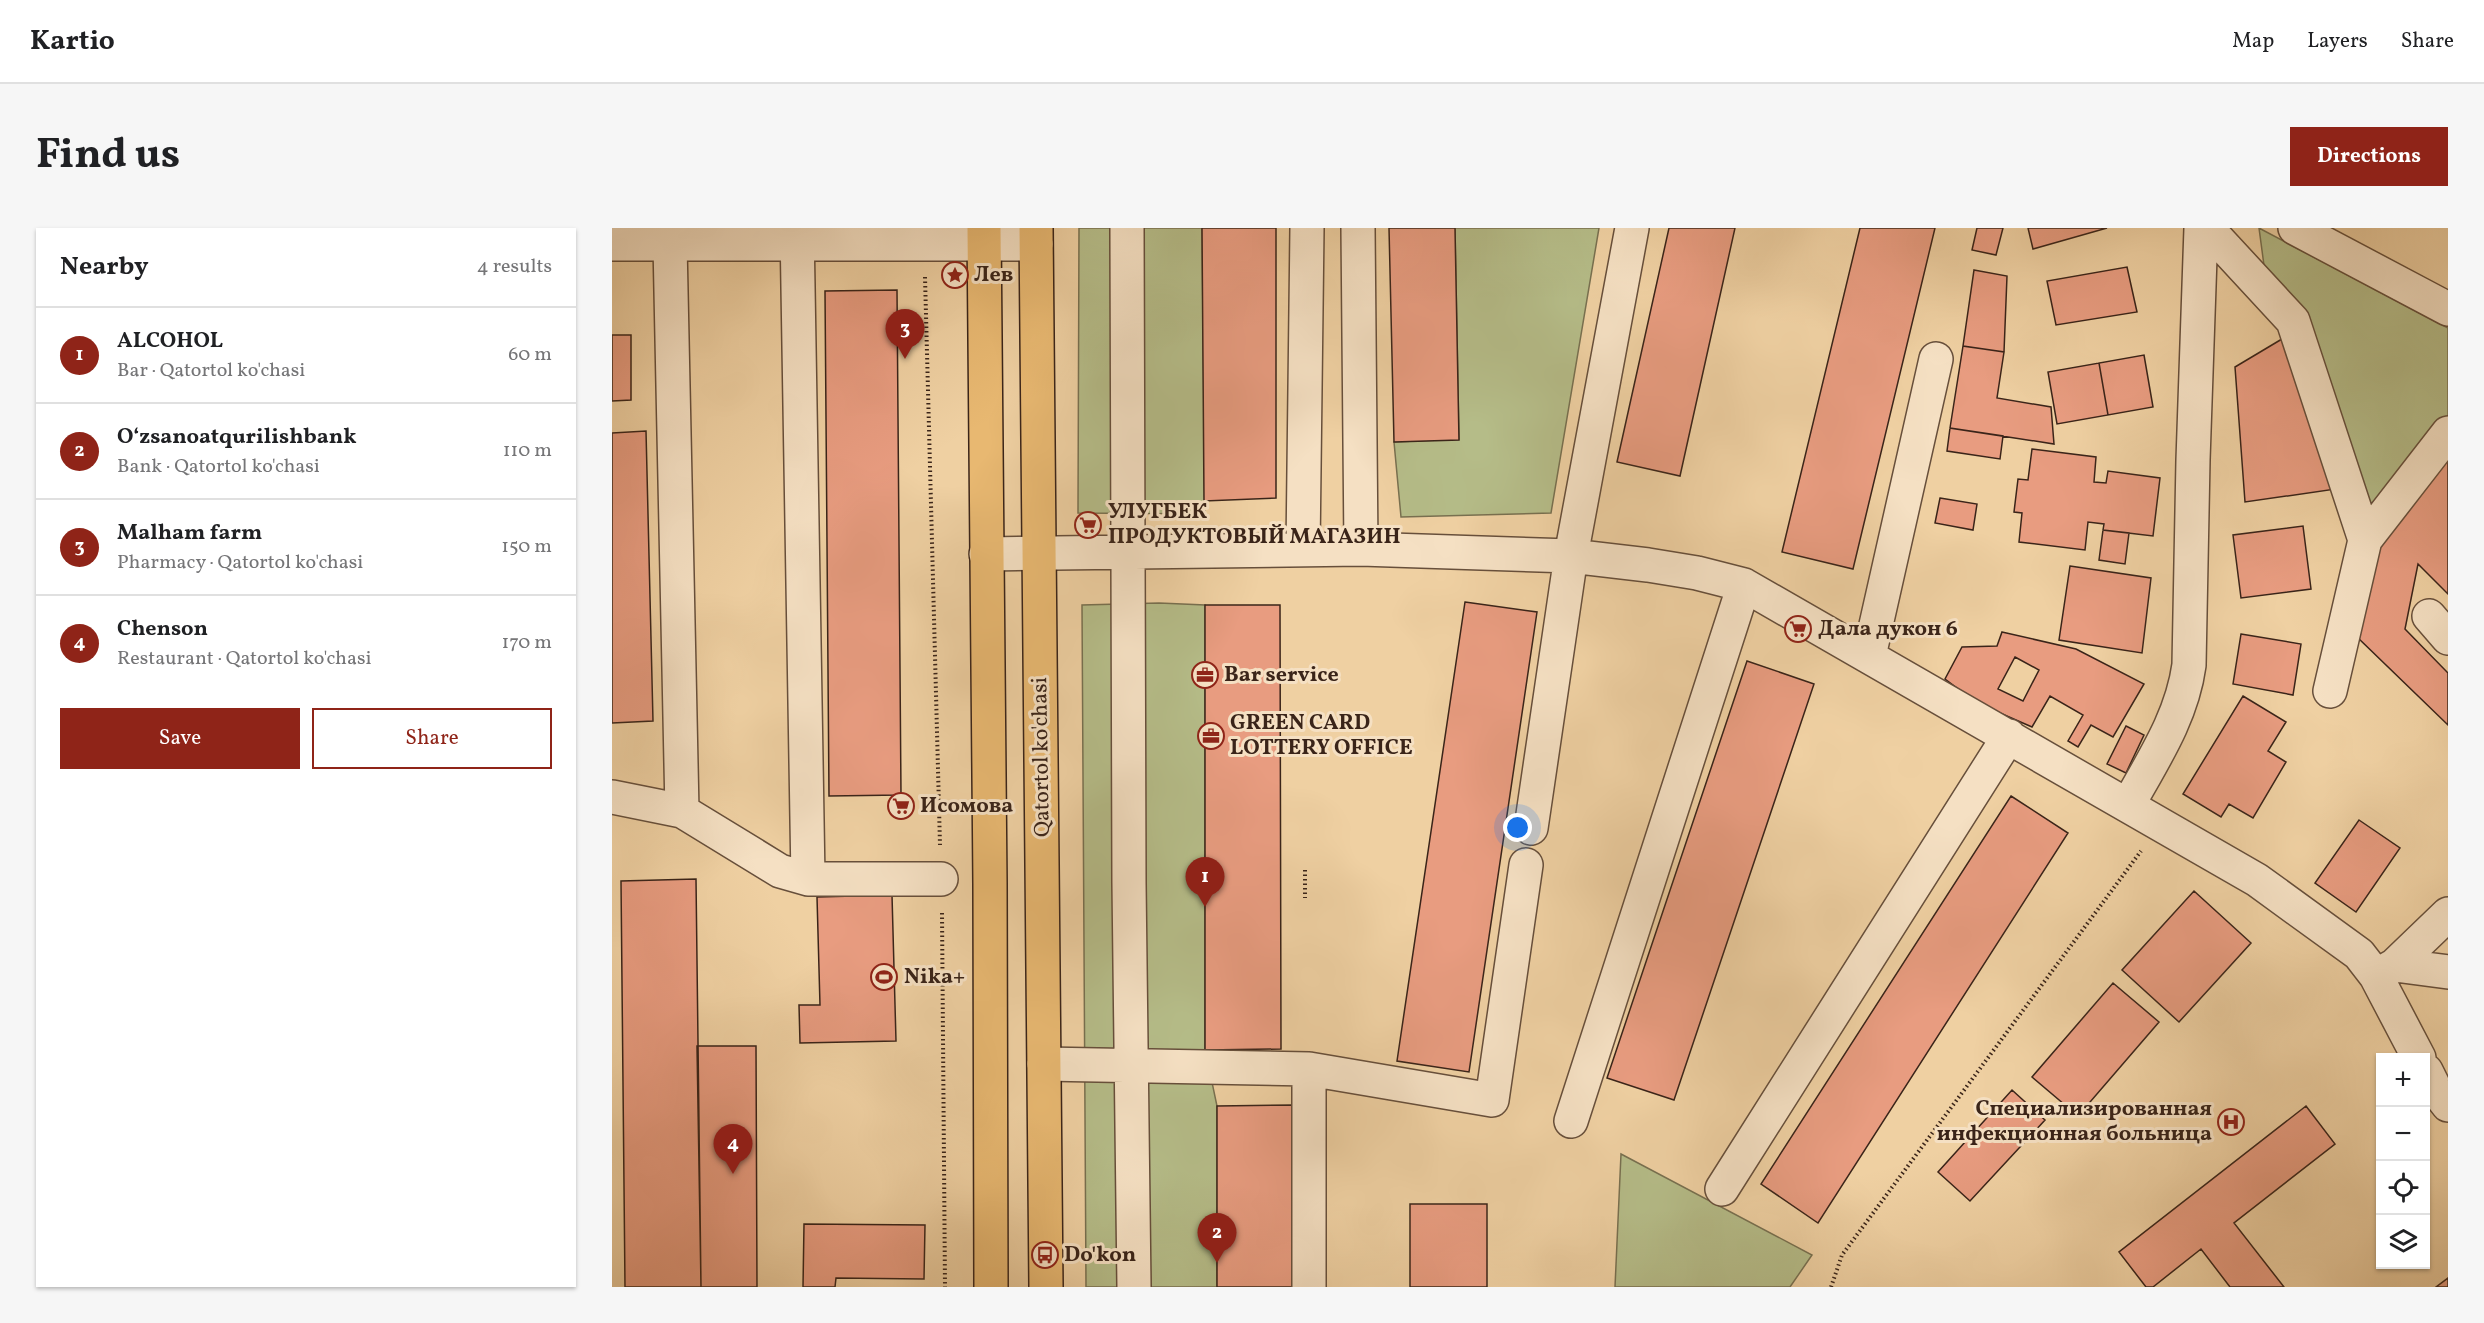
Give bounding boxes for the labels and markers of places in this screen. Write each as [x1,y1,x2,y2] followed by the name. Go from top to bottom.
[940,260,970,290] place icon: Лев
[974,260,1013,291] place label: Лев
[886,310,924,359] pin: 3
[1108,497,1401,553] place label: УЛУГБЕК ПРОДУКТОВЫЙ МАГАЗИН
[1073,510,1103,540] supermarket icon: УЛУГБЕК ПРОДУКТОВЫЙ МАГАЗИН
[1783,614,1813,644] supermarket icon: Дала дукон 6
[1818,614,1958,645] place label: Дала дукон 6
[1190,660,1220,690] office icon: Bar service
[1224,660,1339,691] place label: Bar service
[1230,708,1413,764] place label: GREEN CARD LOTTERY OFFICE
[1196,721,1226,751] office icon: GREEN CARD LOTTERY OFFICE
[886,791,916,821] supermarket icon: Исомова
[920,791,1013,822] place label: Исомова
[1186,858,1224,907] pin: 1
[869,962,899,992] sports icon: Nika+
[904,962,965,993] place label: Nika+
[1937,1094,2212,1150] place label: Специализированная инфекционная больница
[2216,1107,2246,1137] hospital icon: Специализированная инфекционная больница
[714,1124,752,1174] pin: 4
[1198,1214,1236,1263] pin: 2
[1030,1240,1060,1270] bus stop icon: Do'kon
[1064,1240,1136,1271] place label: Do'kon

